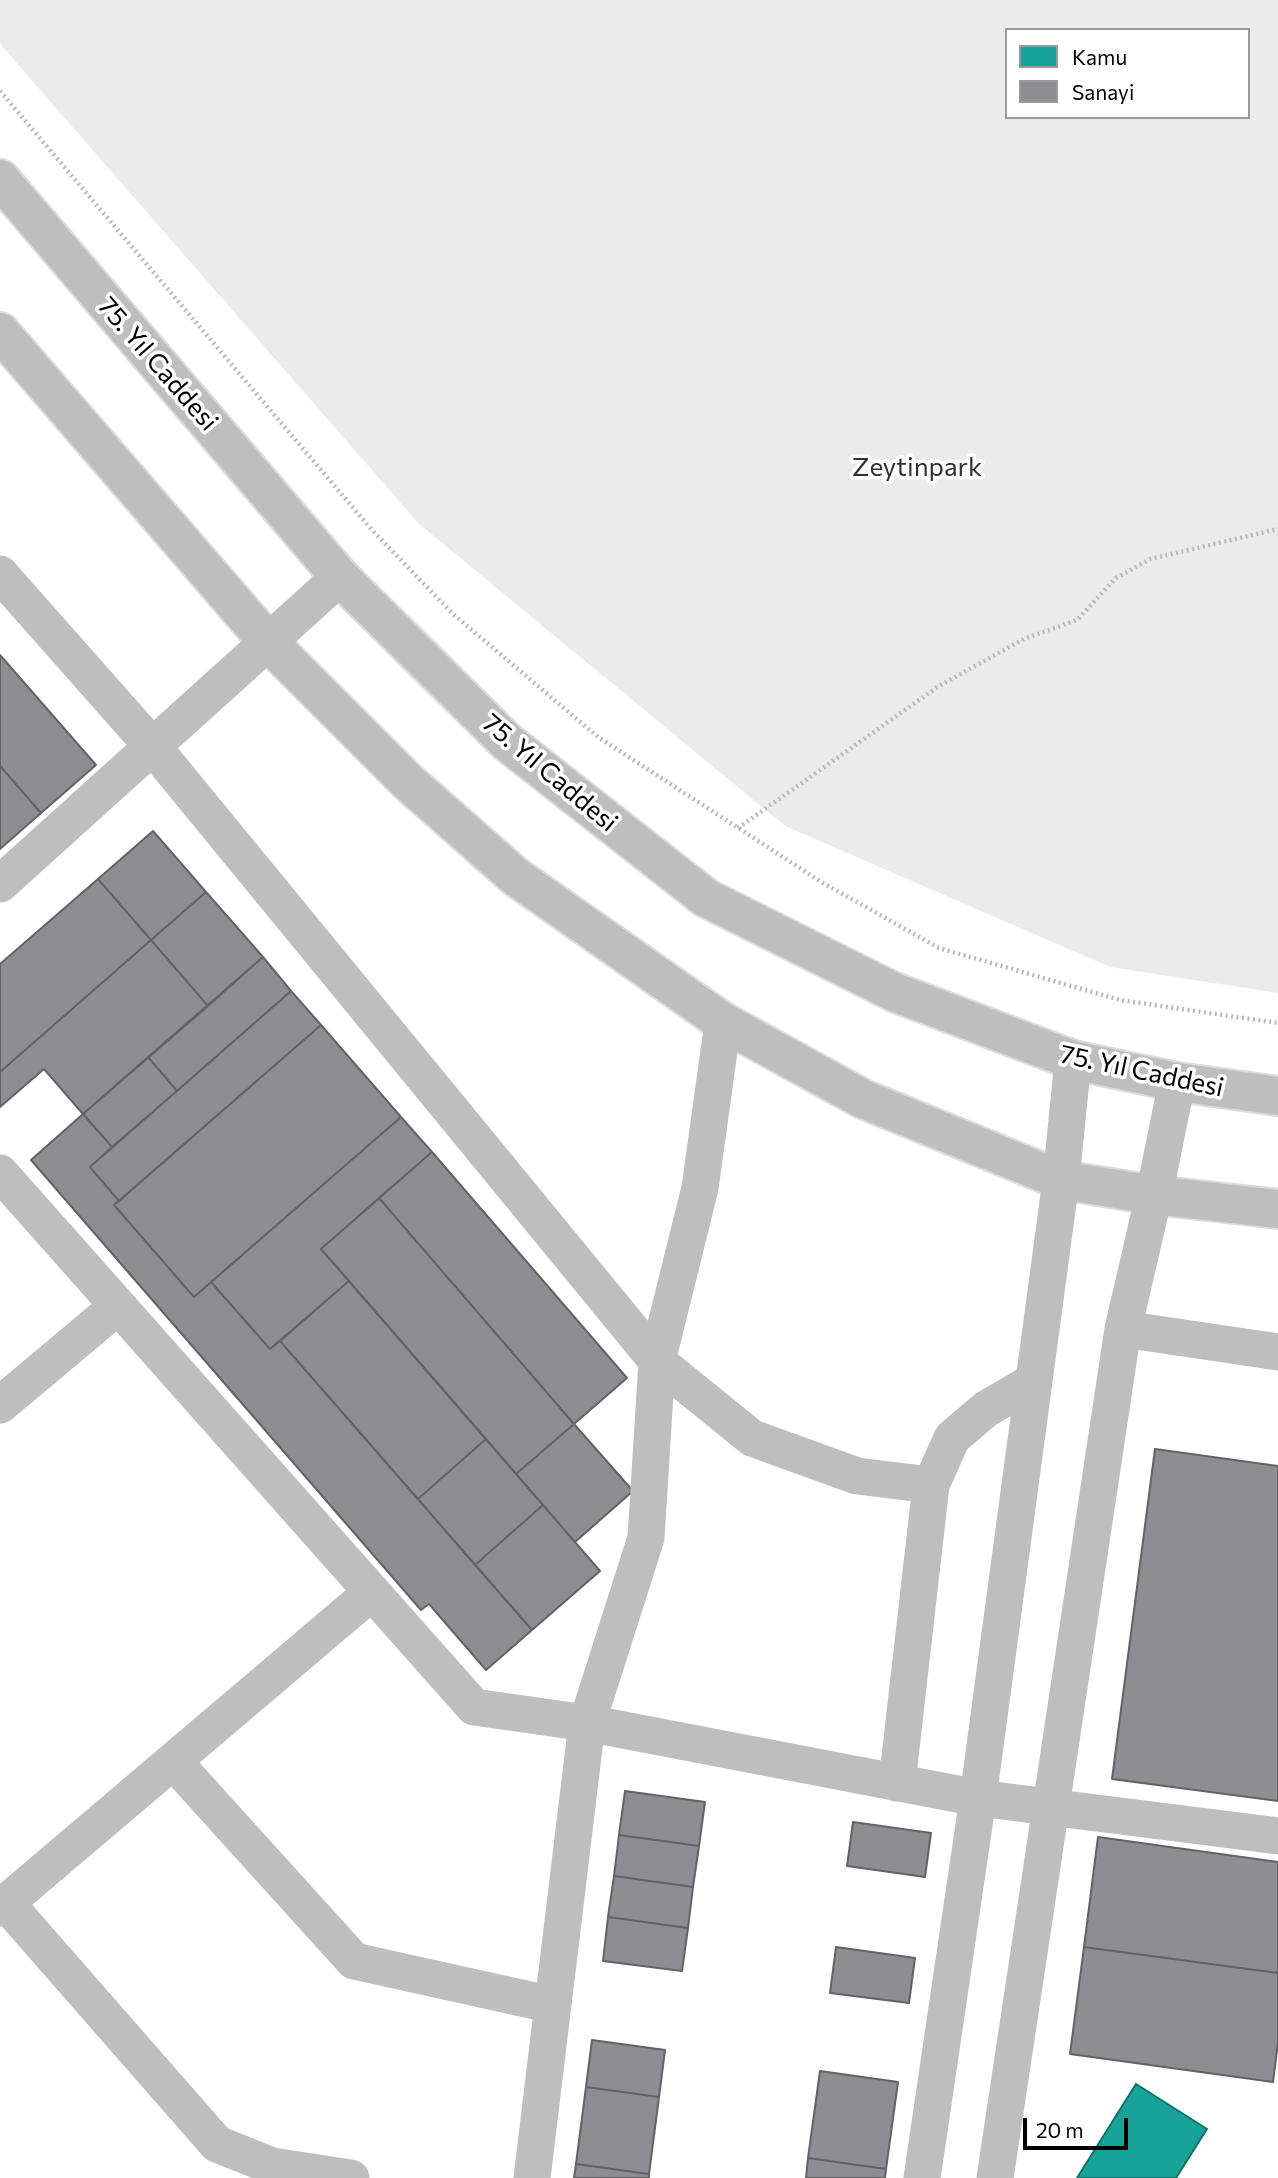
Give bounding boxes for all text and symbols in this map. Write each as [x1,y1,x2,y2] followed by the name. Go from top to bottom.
[1005,28,1250,119] legend
[1072,44,1127,69] text: Kamu
[1072,79,1134,104] text: Sanayi
[92,291,224,437] street label: 75. Yıl Caddesi
[852,451,982,483] park label: Zeytinpark
[476,708,624,838] street label: 75. Yıl Caddesi
[1057,1038,1227,1104] street label: 75. Yıl Caddesi
[1026,2104,1131,2148] scale bar
[1036,2117,1084,2142] text: 20 m

